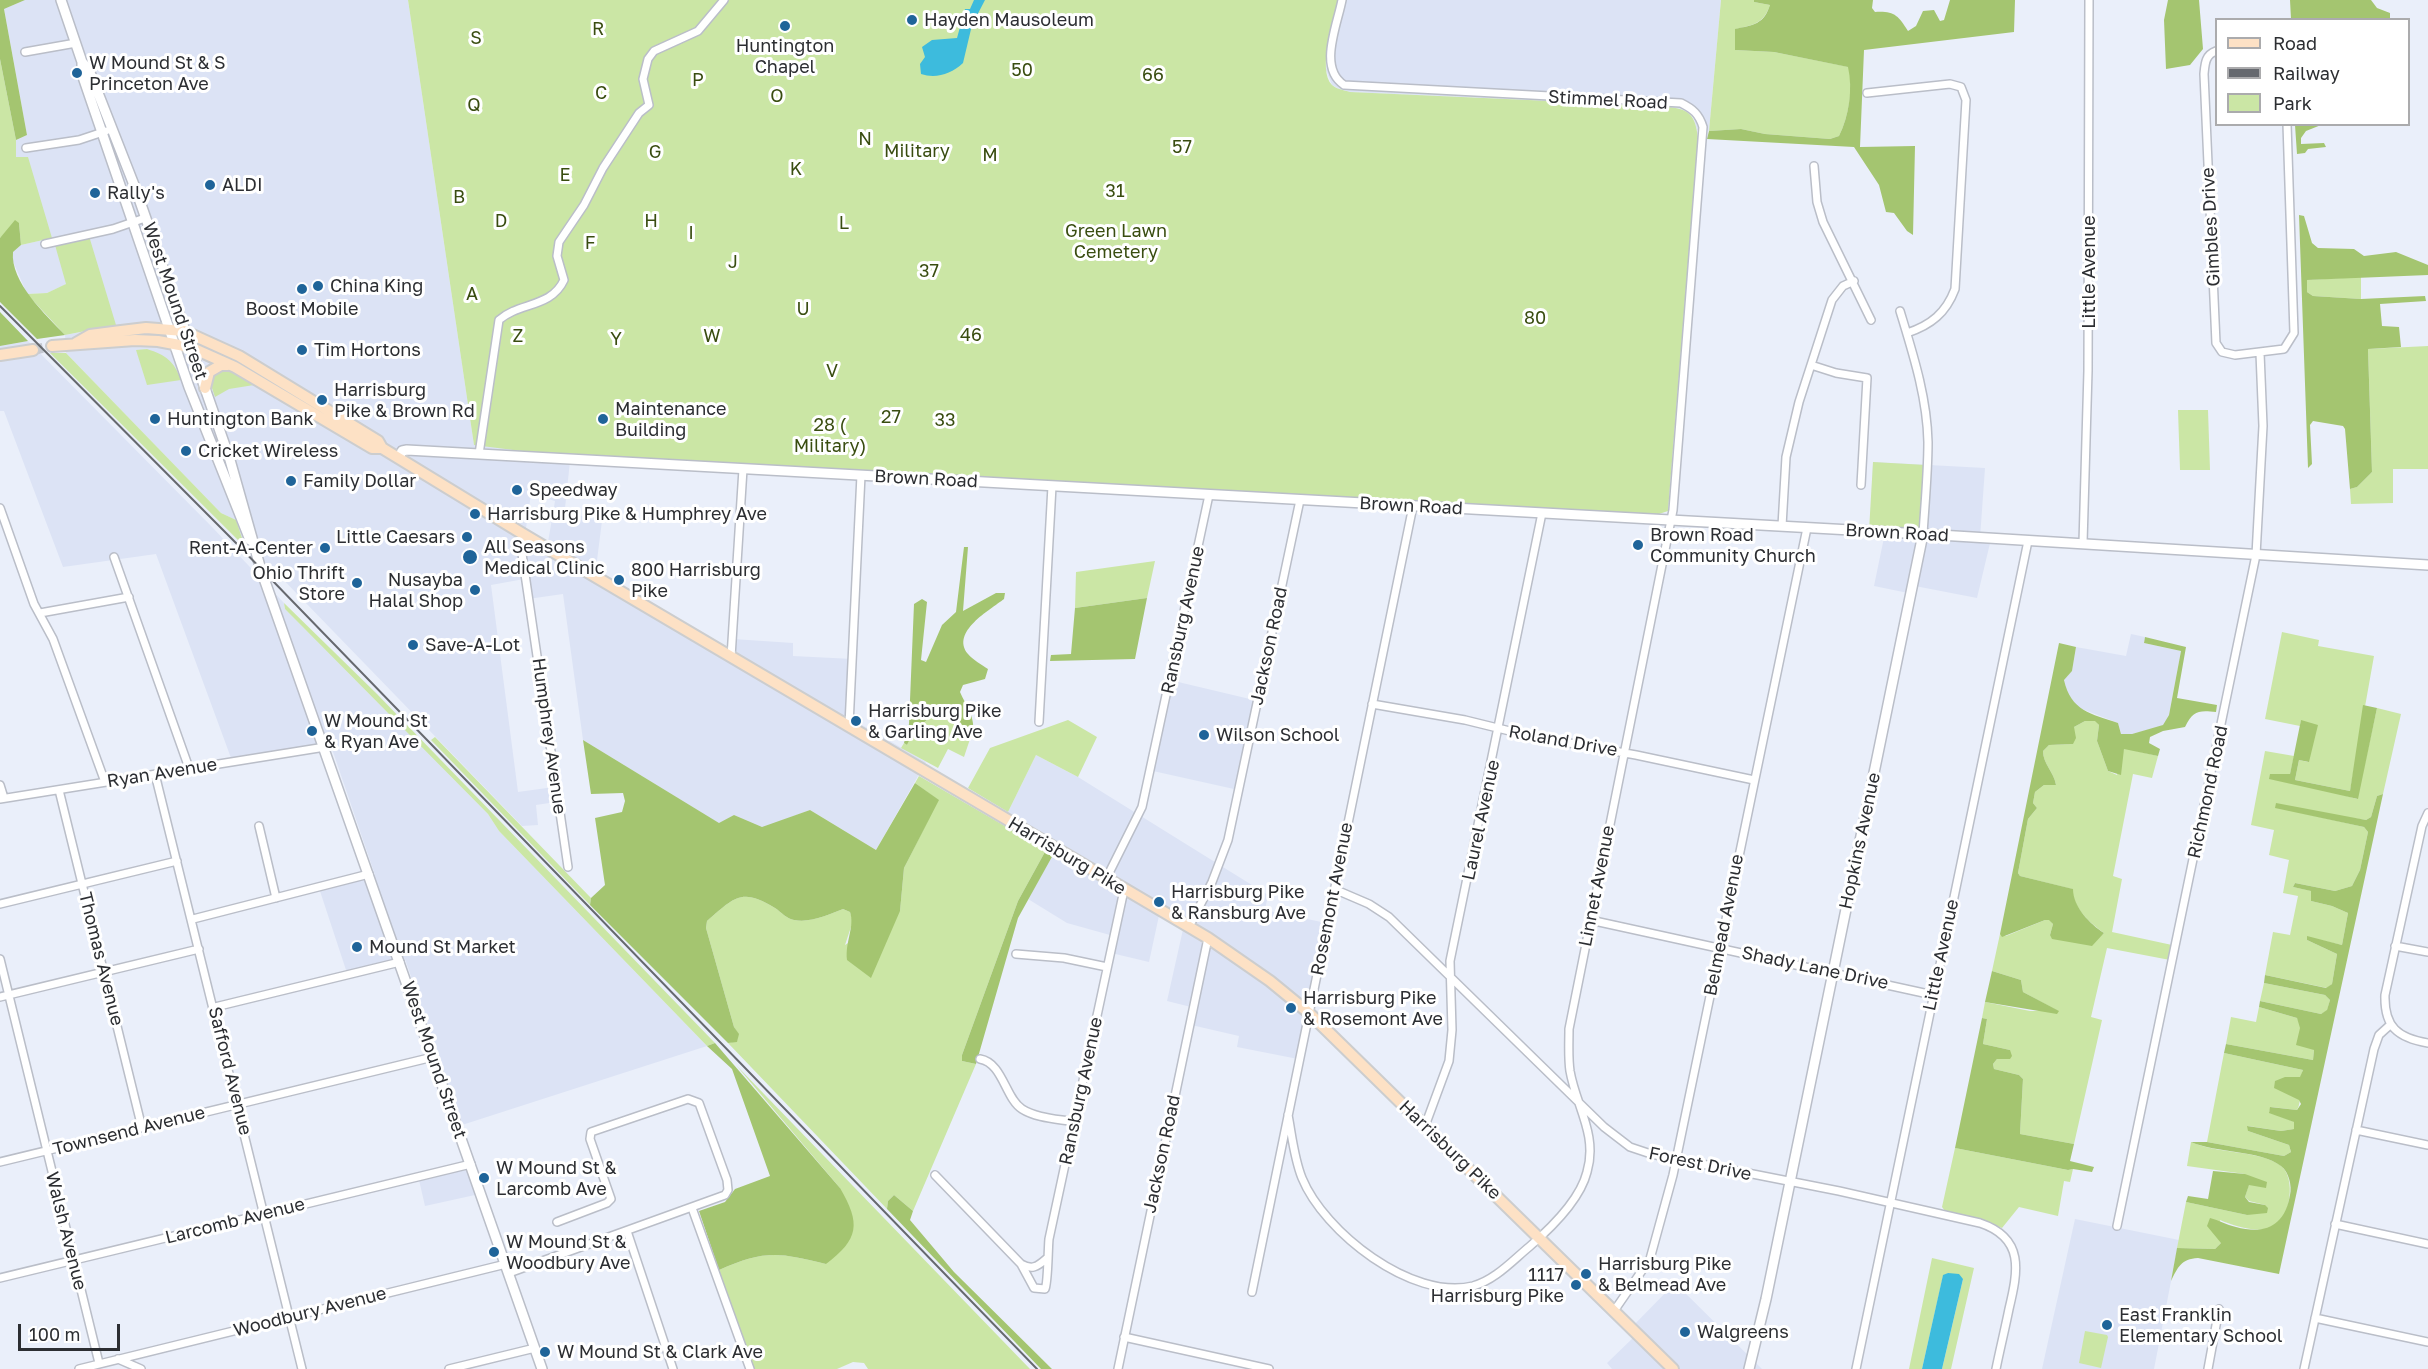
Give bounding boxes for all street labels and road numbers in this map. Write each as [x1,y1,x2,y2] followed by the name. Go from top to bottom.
[1548,86,1668,114] street label: Stimmel Road
[2197,167,2225,287] street label: Gimbles Drive
[2078,215,2100,329] street label: Little Avenue
[138,219,212,383] street label: West Mound Street
[874,465,978,493] street label: Brown Road
[1359,492,1463,520] street label: Brown Road
[1845,519,1949,547] street label: Brown Road
[1157,544,1209,696] street label: Ransburg Avenue
[1246,585,1292,707] street label: Jackson Road
[527,656,571,816] street label: Humphrey Avenue
[1507,721,1619,761] street label: Roland Drive
[2183,724,2233,860] street label: Richmond Road
[105,754,219,792] street label: Ryan Avenue
[1458,758,1504,882] street label: Laurel Avenue
[1835,771,1885,911] street label: Hopkins Avenue
[1004,812,1130,900] street label: Harrisburg Pike
[1307,821,1357,977] street label: Rosemont Avenue
[1575,824,1619,948] street label: Linnet Avenue
[1700,852,1748,998] street label: Belmead Avenue
[74,890,128,1028] street label: Thomas Avenue
[1919,897,1963,1013] street label: Little Avenue
[1740,942,1890,994] street label: Shady Lane Drive
[397,978,471,1142] street label: West Mound Street
[204,1005,256,1137] street label: Safford Avenue
[1055,1015,1107,1167] street label: Ransburg Avenue
[1139,1093,1185,1215] street label: Jackson Road
[1394,1096,1506,1204] street label: Harrisburg Pike
[51,1102,207,1160] street label: Townsend Avenue
[1647,1143,1753,1185] street label: Forest Drive
[41,1170,91,1292] street label: Walsh Avenue
[163,1193,307,1249] street label: Larcomb Avenue
[231,1283,389,1341] street label: Woodbury Avenue

